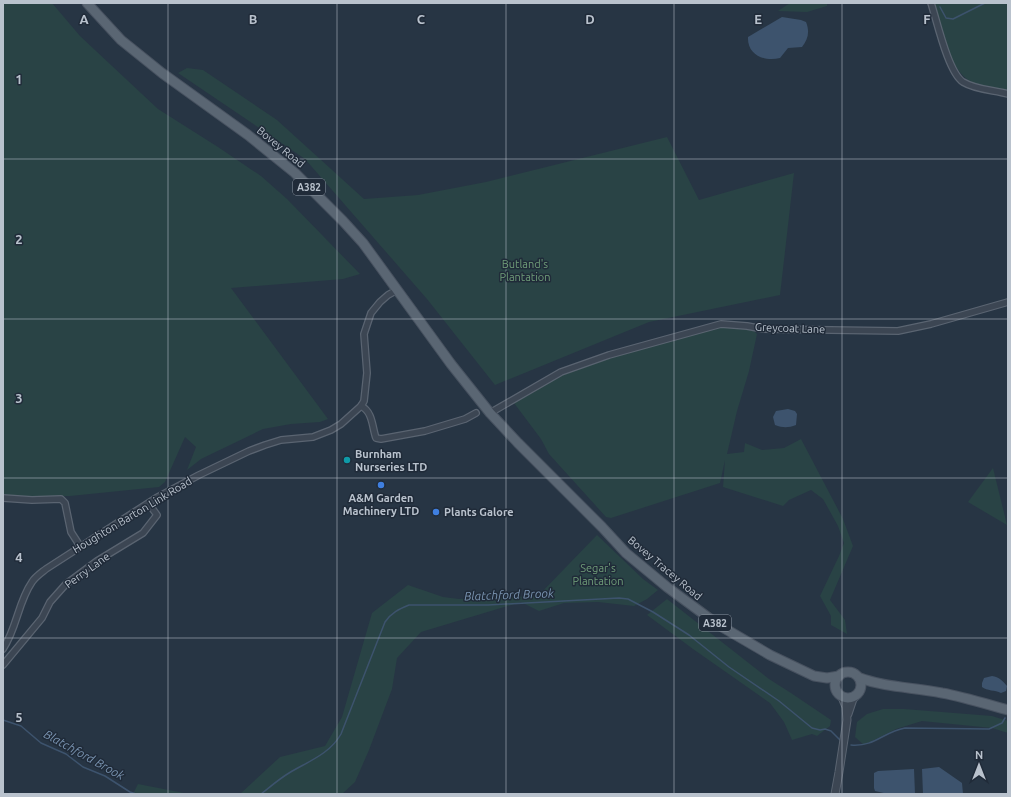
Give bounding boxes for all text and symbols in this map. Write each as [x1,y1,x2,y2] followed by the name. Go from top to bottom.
[79,12,89,26] text: A
[249,12,258,26] text: B
[417,12,426,26] text: C
[585,12,595,26] text: D
[754,12,762,26] text: E
[923,12,931,26] text: F
[15,72,23,86] text: 1
[255,124,307,170] street label: Bovey Road
[293,179,325,195] road number: A382
[15,232,23,246] text: 2
[499,258,551,283] park label: Butland's Plantation
[755,321,825,335] street label: Greycoat Lane
[15,391,23,405] text: 3
[355,448,427,473] place label: Burnham Nurseries LTD
[342,455,352,465] marker: Burnham Nurseries LTD
[70,475,194,555] street label: Houghton Barton Link Road
[376,480,386,490] marker: A&M Garden Machinery LTD
[343,492,419,517] place label: A&M Garden Machinery LTD
[444,506,514,518] place label: Plants Galore
[431,507,441,517] marker: Plants Galore
[626,534,704,602] street label: Bovey Tracey Road
[15,550,23,564] text: 4
[62,550,112,590] street label: Perry Lane
[572,562,624,587] park label: Segar's Plantation
[464,586,555,603] water label: Blatchford Brook
[699,615,731,631] road number: A382
[15,710,23,724] text: 5
[42,727,127,782] water label: Blatchford Brook
[959,745,999,785] north arrow
[975,749,983,761] text: N

